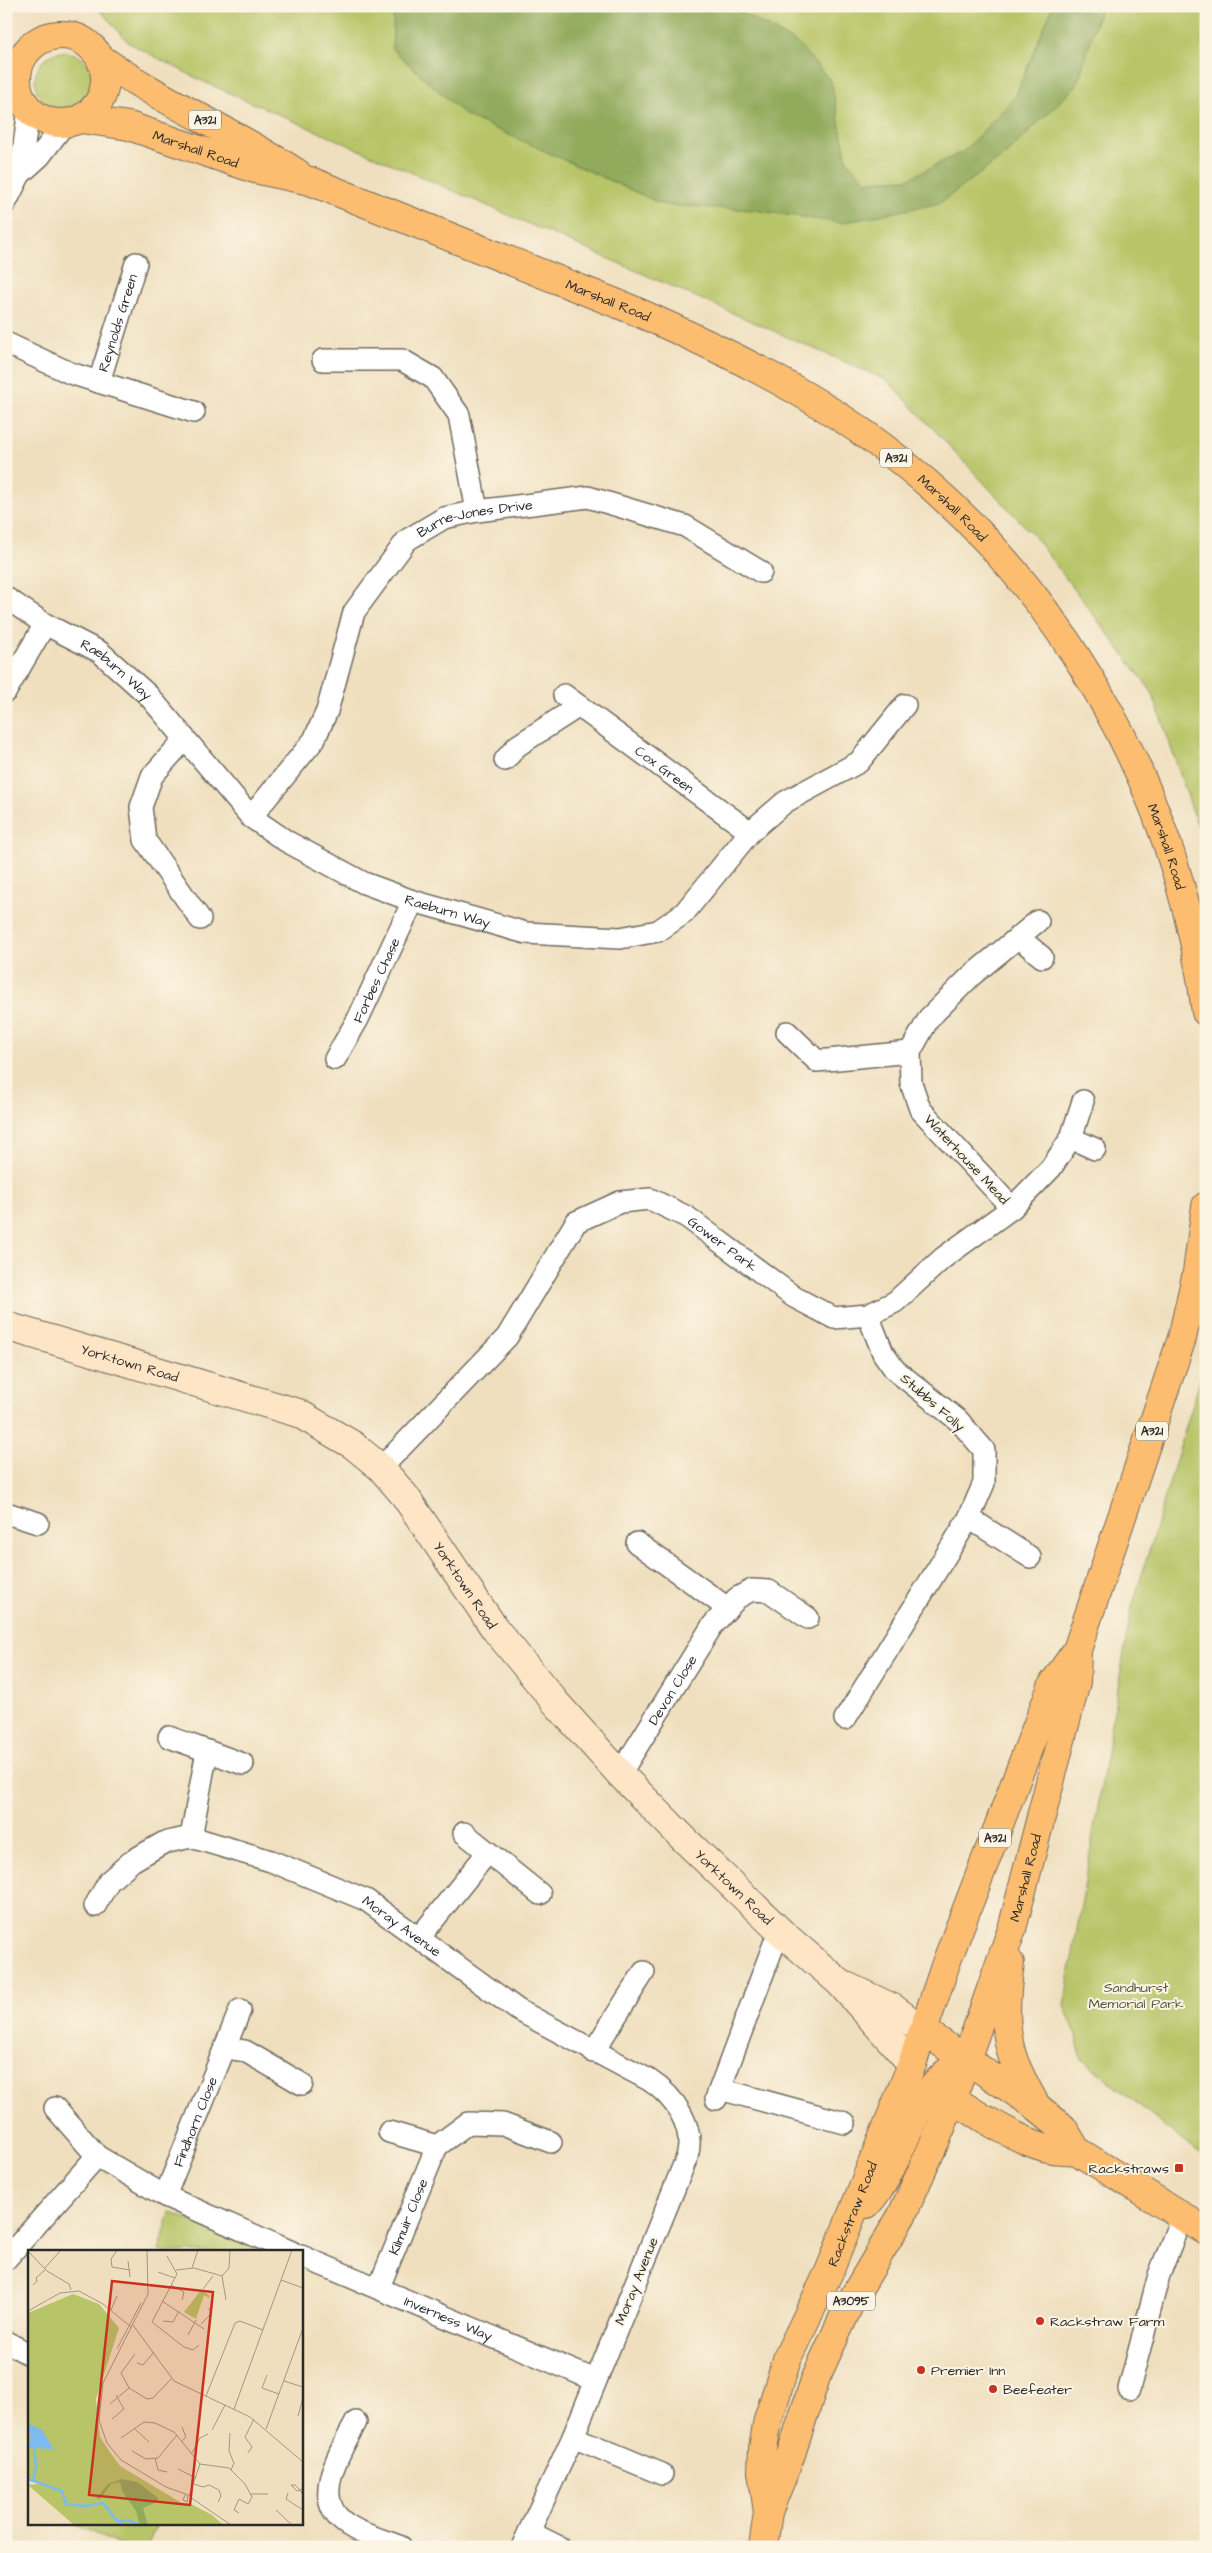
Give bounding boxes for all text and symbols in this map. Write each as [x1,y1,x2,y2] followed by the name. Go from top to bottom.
[189,110,221,130] road number: A321
[150,126,241,174] street label: Marshall Road
[94,272,143,375] street label: Reynolds Green
[562,275,653,327] street label: Marshall Road
[880,448,912,468] road number: A321
[913,470,991,547] street label: Marshall Road
[413,495,534,543] street label: Burne-Jones Drive
[77,635,156,705] street label: Raeburn Way
[630,741,698,799] street label: Cox Green
[1142,801,1190,892] street label: Marshall Road
[402,890,493,933] street label: Raeburn Way
[349,934,406,1026] street label: Forbes Chase
[919,1110,1013,1209] street label: Waterhouse Mead
[683,1212,761,1277] street label: Gower Park
[78,1340,181,1388] street label: Yorktown Road
[896,1369,969,1437] street label: Stubbs Folly
[1136,1422,1168,1440] road number: A321
[428,1538,501,1633] street label: Yorktown Road
[644,1651,703,1729] street label: Devon Close
[979,1829,1011,1848] road number: A321
[1005,1832,1047,1924] street label: Marshall Road
[690,1845,777,1930] street label: Yorktown Road
[358,1891,445,1962] street label: Moray Avenue
[1088,1978,1184,2014] park label: Sandhurst Memorial Park
[169,2074,223,2170] street label: Findhorn Close
[823,2159,883,2270] street label: Rackstraw Road
[1089,2159,1169,2179] place label: Rackstraws
[1173,2162,1185,2174] marker: Rackstraws
[384,2175,434,2258] street label: Kilmuir Close
[610,2234,664,2328] street label: Moray Avenue
[28,2250,302,2526] inset map
[401,2292,495,2347] street label: Inverness Way
[827,2292,875,2310] road number: A3095
[1050,2312,1165,2332] place label: Rackstraw Farm
[1034,2315,1046,2327] marker: Rackstraw Farm
[931,2361,1005,2381] place label: Premier Inn
[915,2364,927,2376] marker: Premier Inn
[1003,2380,1072,2400] place label: Beefeater
[987,2383,999,2395] marker: Beefeater

